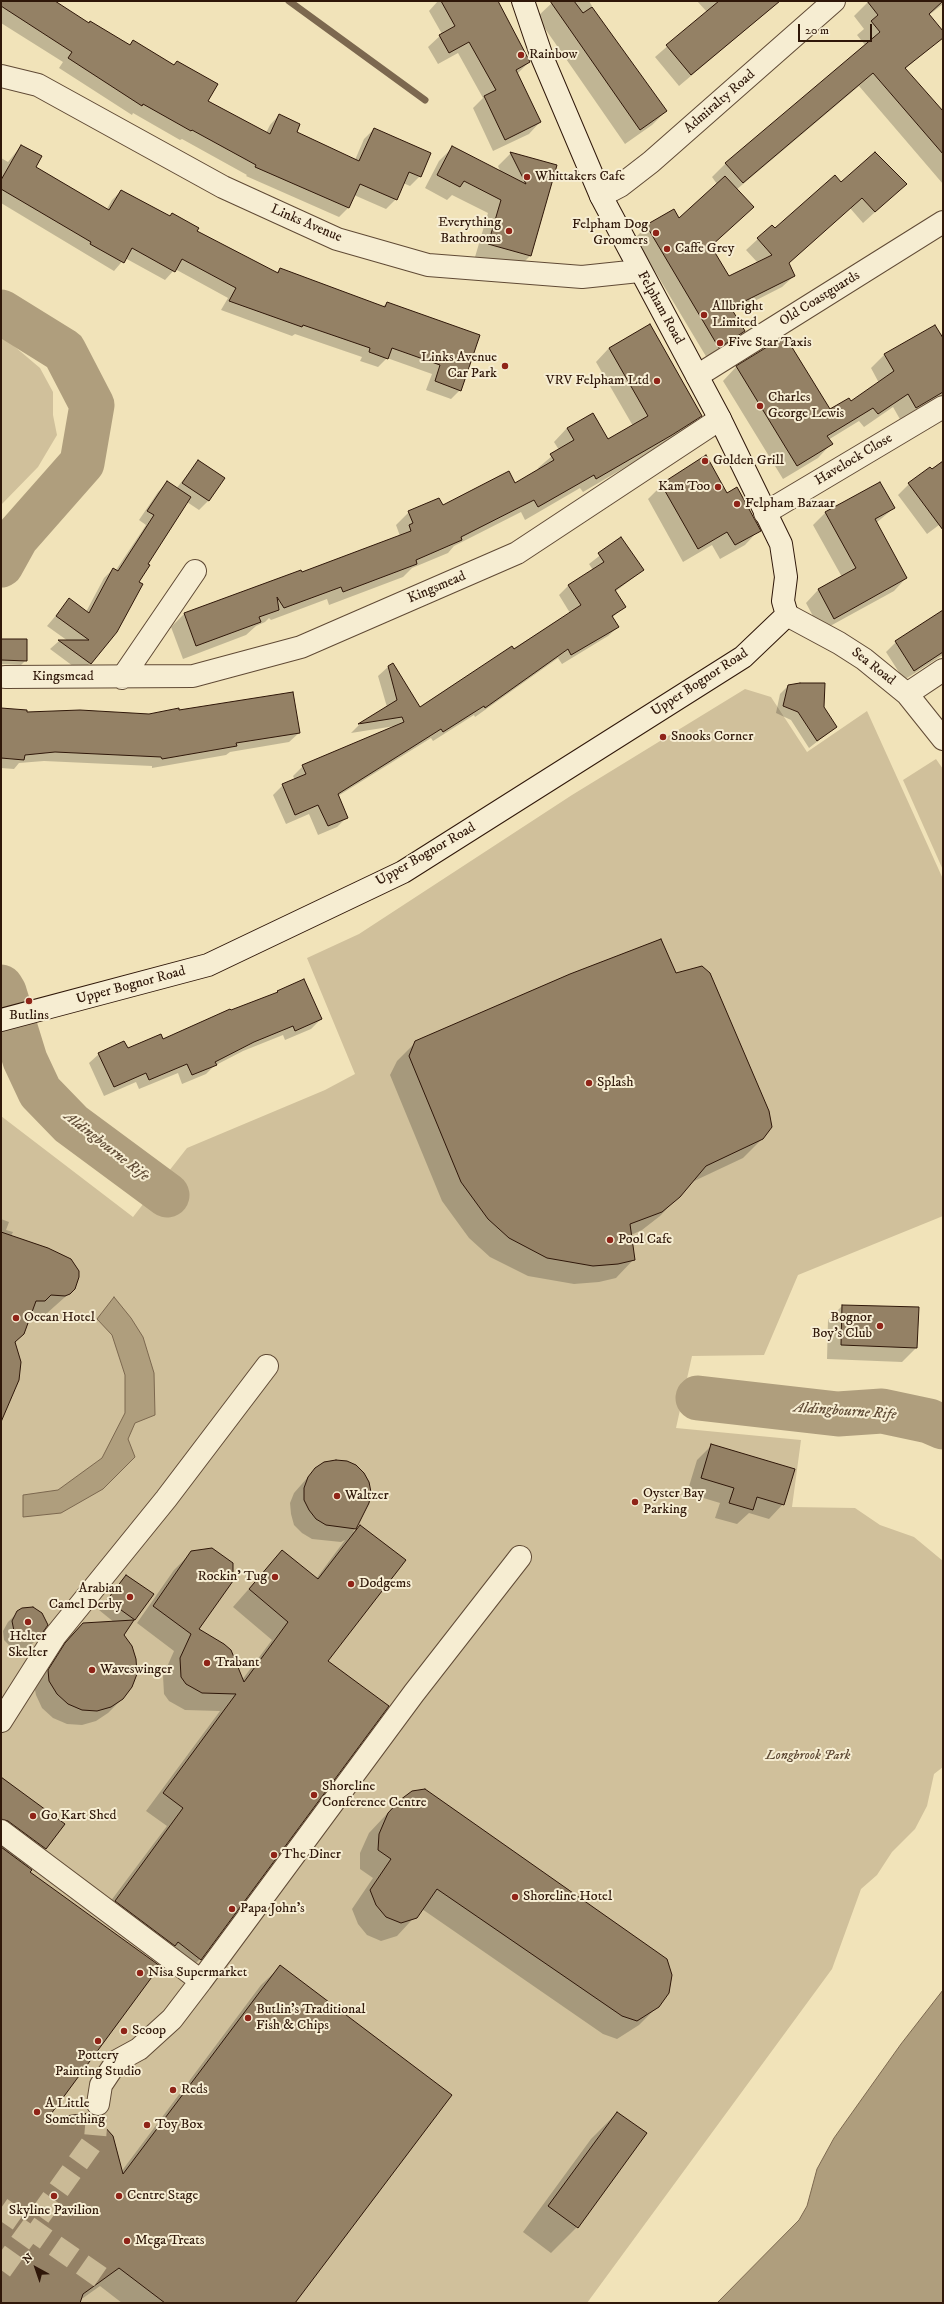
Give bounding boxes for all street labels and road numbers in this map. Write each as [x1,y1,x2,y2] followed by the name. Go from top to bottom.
[681,67,759,137] street label: Admiralty Road
[268,201,344,247] street label: Links Avenue
[777,268,863,330] street label: Old Coastguards
[633,269,687,347] street label: Felpham Road
[812,430,896,490] street label: Havelock Close
[405,568,469,608] street label: Kingsmead
[648,645,752,721] street label: Upper Bognor Road
[848,645,898,689] street label: Sea Road
[32,669,94,685] street label: Kingsmead
[373,820,479,890] street label: Upper Bognor Road
[75,963,187,1009] street label: Upper Bognor Road

